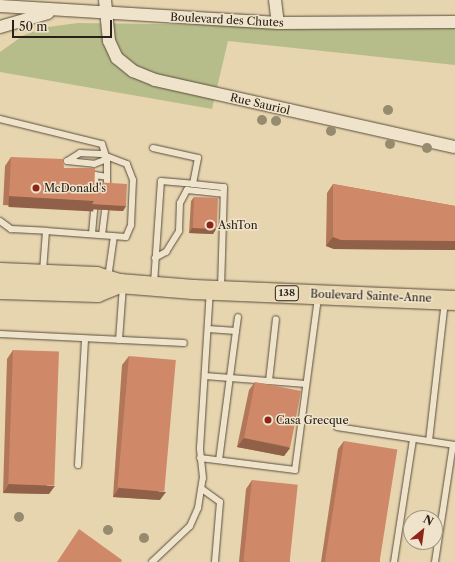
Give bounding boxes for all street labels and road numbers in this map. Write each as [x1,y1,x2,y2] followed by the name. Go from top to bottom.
[170,10,284,30] street label: Boulevard des Chutes
[229,91,291,117] street label: Rue Sauriol
[274,285,300,301] road number: 138
[310,287,432,305] street label: Boulevard Sainte-Anne

